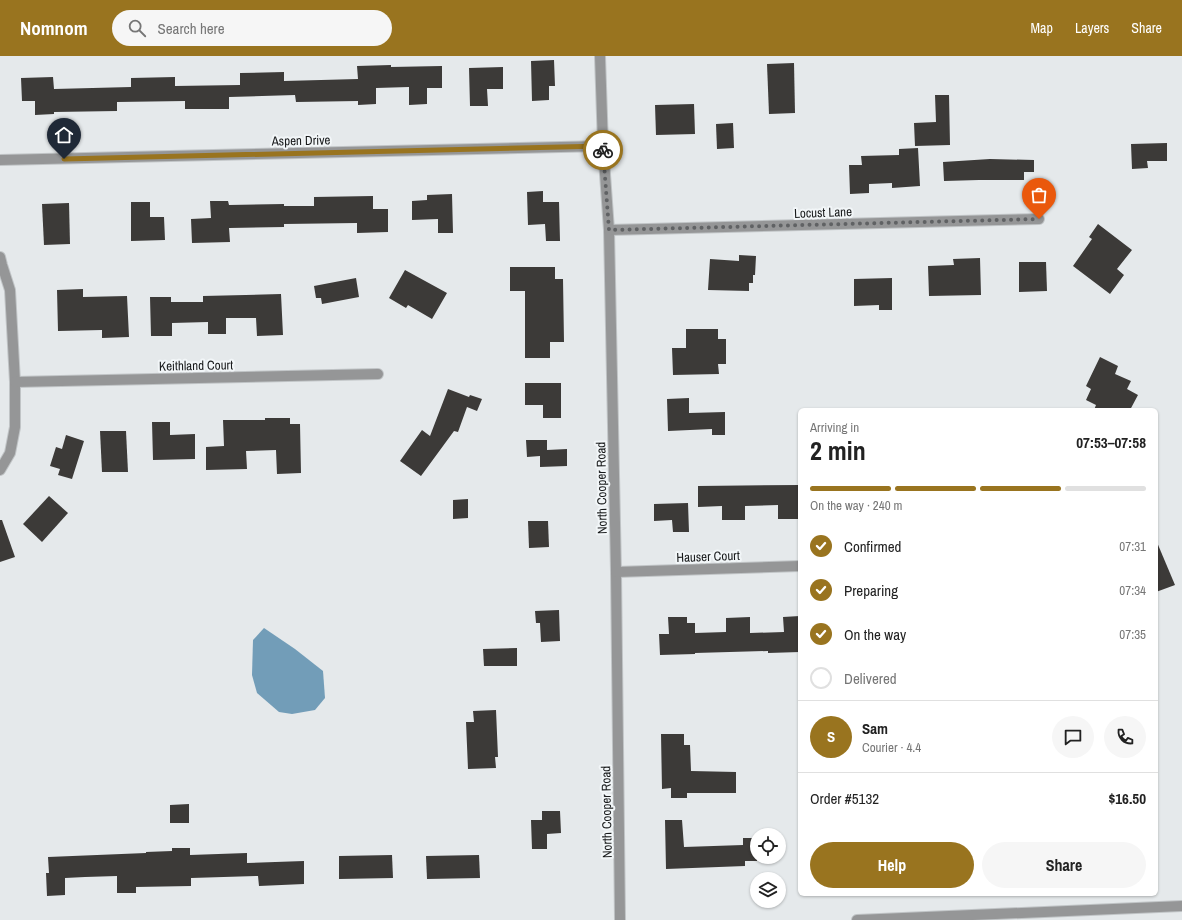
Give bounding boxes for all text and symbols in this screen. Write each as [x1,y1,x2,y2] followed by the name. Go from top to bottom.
[112,10,392,46] search box
[20,15,88,41] text: Nomnom
[126,17,148,39] icon: search
[158,18,225,39] text: Search here
[1031,19,1053,37] text: Map
[1075,19,1109,37] text: Layers
[1131,19,1162,37] text: Share
[47,118,81,159] pin
[53,124,75,146] icon: home
[583,130,623,170] courier
[271,131,331,150] street label: Aspen Drive
[592,139,614,161] icon: bike
[1022,178,1056,219] pin
[1028,184,1050,206] icon: bag
[794,203,852,222] street label: Locust Lane
[159,356,233,375] street label: Keithland Court
[810,419,859,436] text: Arriving in
[1076,432,1146,453] text: 07:53–07:58
[810,433,866,468] text: 2 min
[592,442,611,534] street label: North Cooper Road
[810,497,902,514] text: On the way · 240 m
[810,535,832,557] icon: check
[844,536,901,557] text: Confirmed
[1119,538,1146,555] text: 07:31
[676,547,740,566] street label: Hauser Court
[810,579,832,601] icon: check
[844,580,898,601] text: Preparing
[1119,582,1146,599] text: 07:34
[810,623,832,645] icon: check
[844,624,906,645] text: On the way
[1119,626,1146,643] text: 07:35
[844,668,897,689] text: Delivered
[1052,716,1094,758] button: chat
[1104,716,1146,758] button: phone
[862,718,888,739] text: Sam
[827,726,835,747] text: S
[862,739,921,756] text: Courier · 4.4
[597,766,616,858] street label: North Cooper Road
[810,788,879,809] text: Order #5132
[1108,788,1146,809] text: $16.50
[750,828,786,908] map controls
[750,828,786,864] button: locate
[810,842,974,888] button: Help
[982,842,1146,888] button: Share
[750,872,786,908] button: layers

